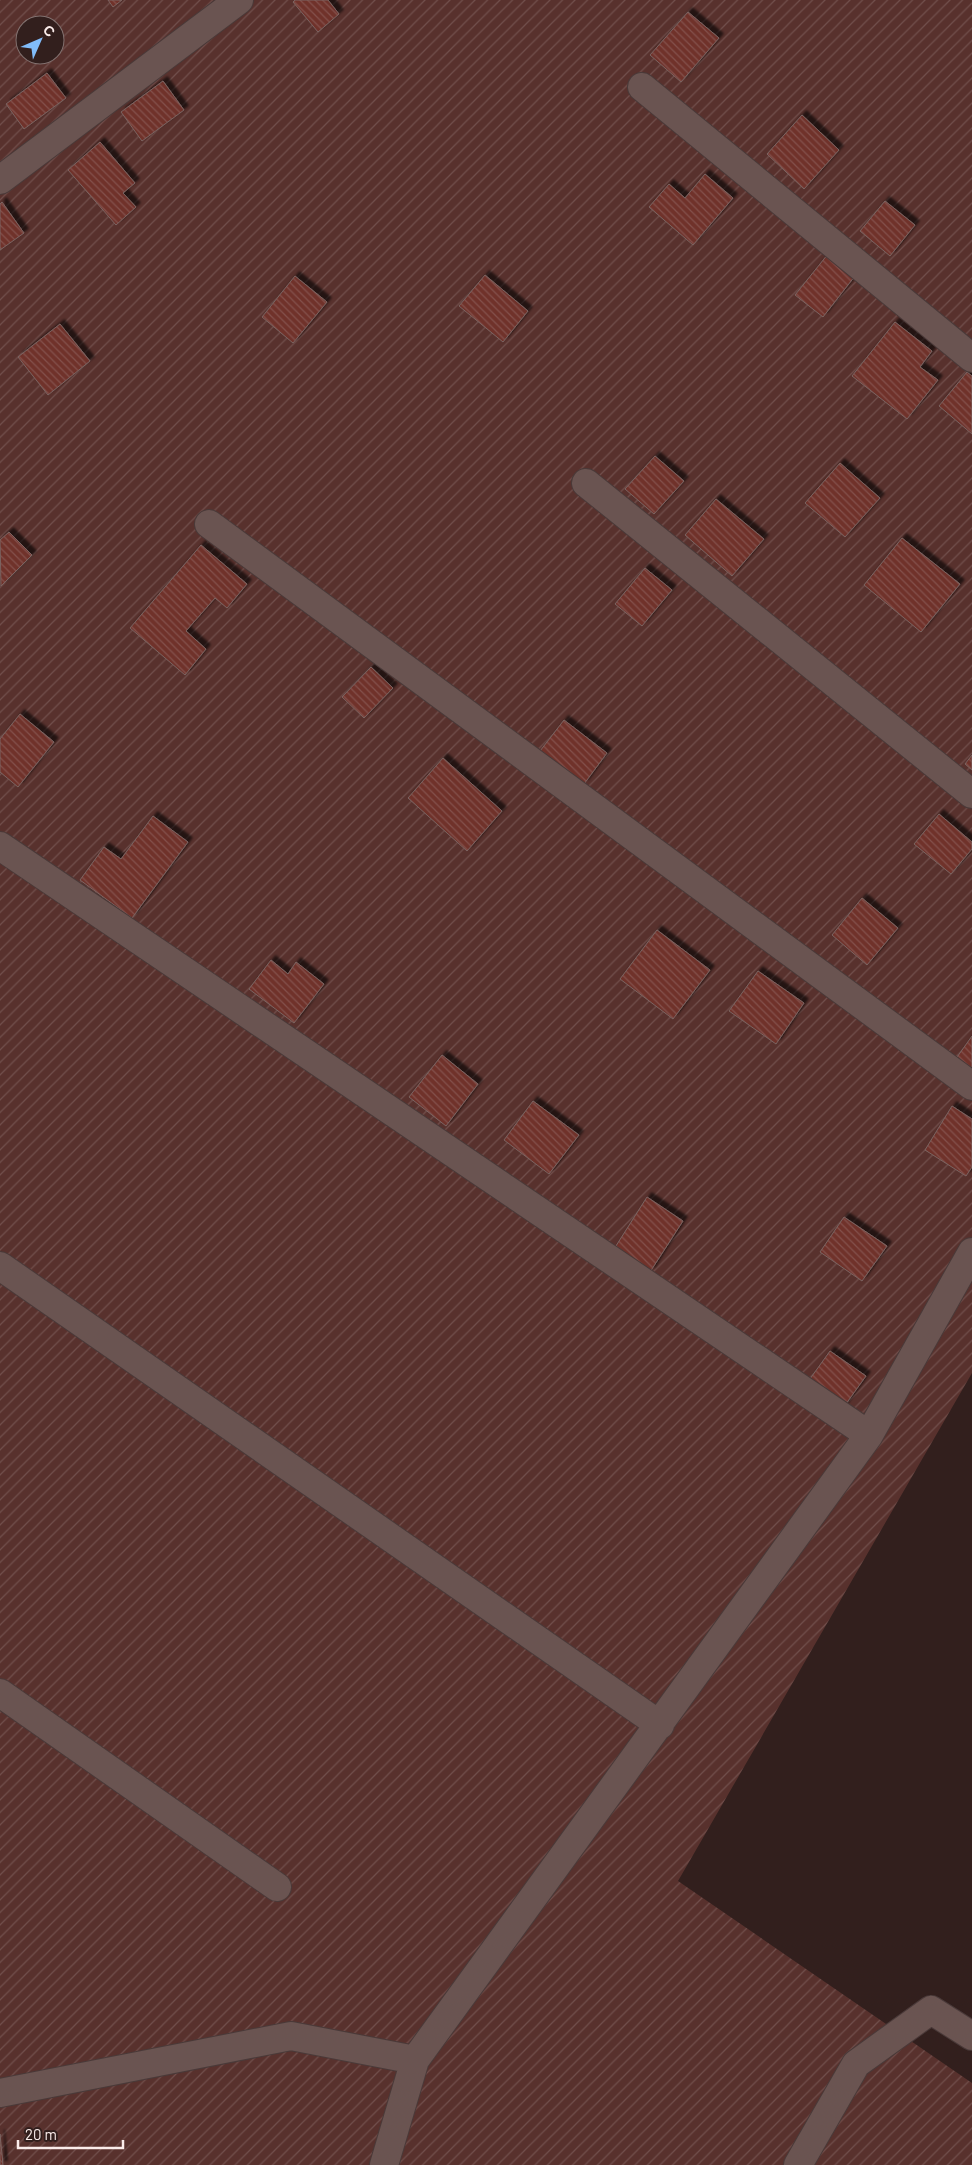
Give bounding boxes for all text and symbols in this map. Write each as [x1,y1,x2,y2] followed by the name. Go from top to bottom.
[15,15,65,65] north arrow
[40,21,59,40] text: С
[18,2118,122,2150] scale bar
[25,2125,57,2143] text: 20 m

